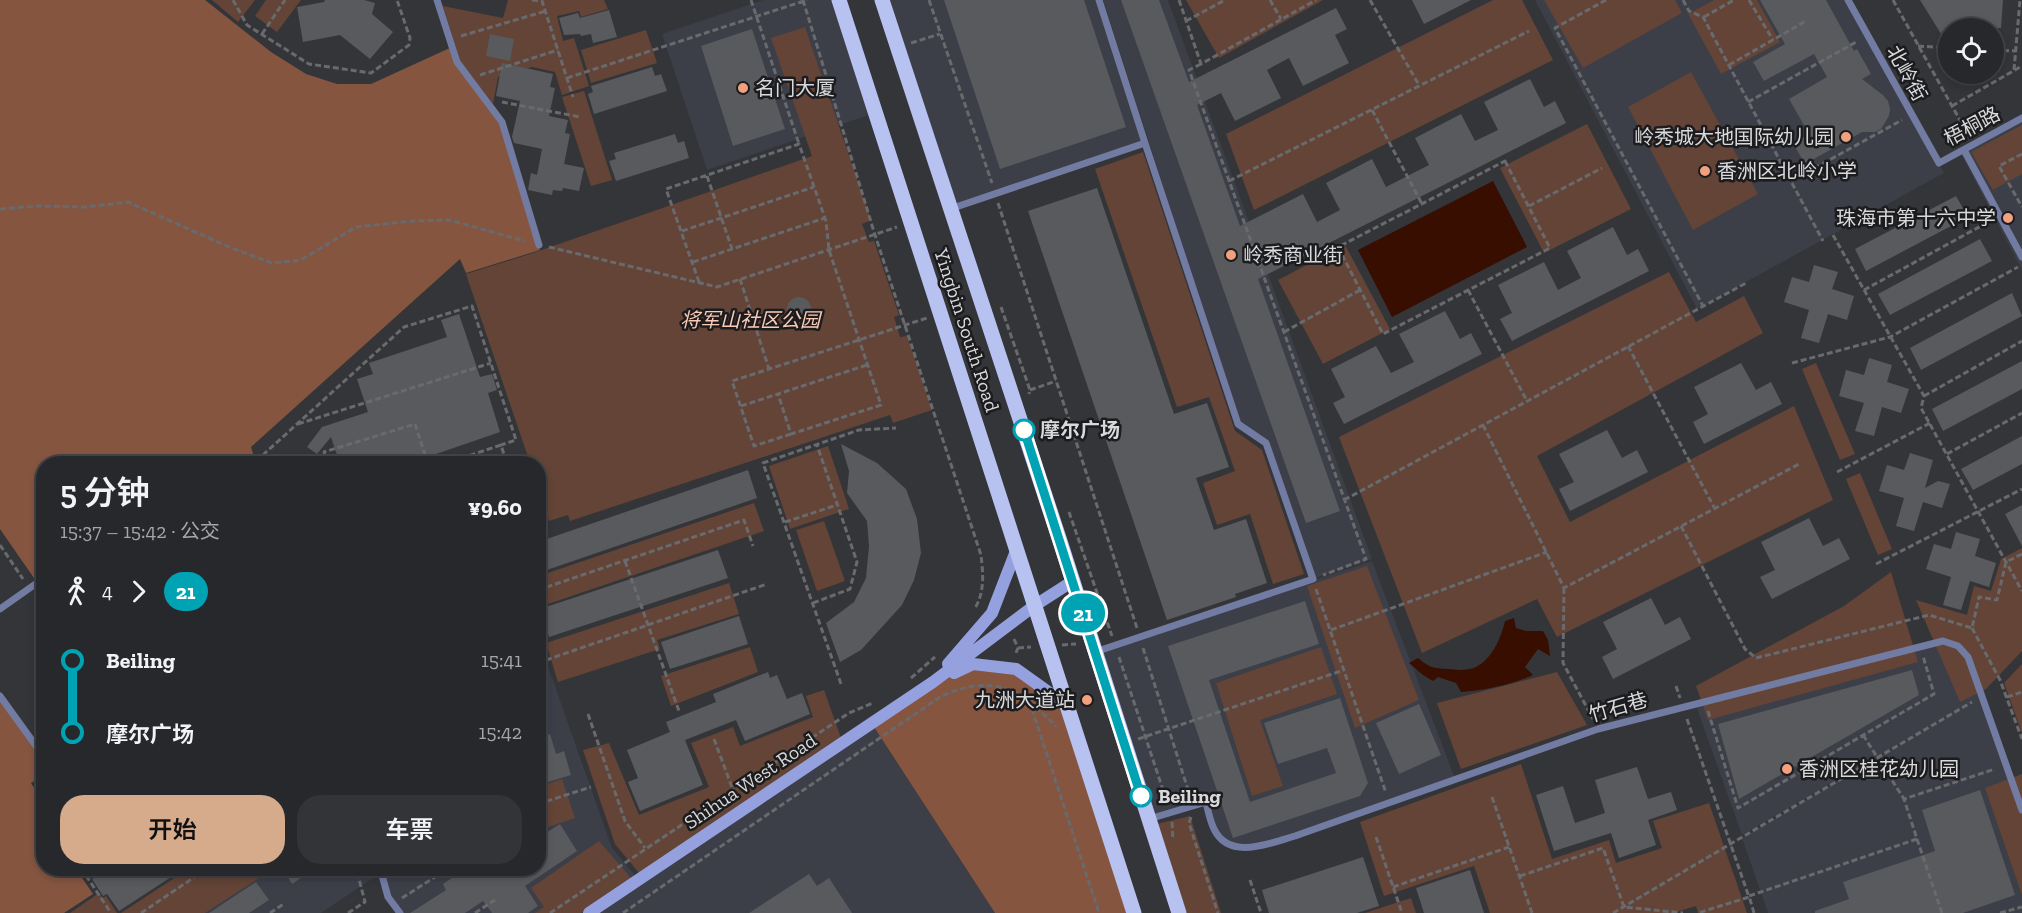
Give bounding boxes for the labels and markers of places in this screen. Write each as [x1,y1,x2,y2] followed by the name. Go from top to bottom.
[755,76,835,100] place label: 名门大厦
[736,81,750,95] marker: 名门大厦
[1634,125,1834,149] place label: 岭秀城大地国际幼儿园
[1839,130,1853,144] marker: 岭秀城大地国际幼儿园
[1717,159,1857,183] place label: 香洲区北岭小学
[1698,164,1712,178] marker: 香洲区北岭小学
[1836,206,1996,230] place label: 珠海市第十六中学
[2001,211,2015,225] marker: 珠海市第十六中学
[1243,243,1343,267] place label: 岭秀商业街
[1224,248,1238,262] marker: 岭秀商业街
[1040,418,1120,442] place label: 摩尔广场
[1013,419,1035,441] marker: 摩尔广场
[975,688,1075,712] place label: 九洲大道站
[1080,693,1094,707] marker: 九洲大道站
[1799,757,1959,781] place label: 香洲区桂花幼儿园
[1780,762,1794,776] marker: 香洲区桂花幼儿园
[1158,784,1222,808] place label: Beiling
[1130,785,1152,807] marker: Beiling

